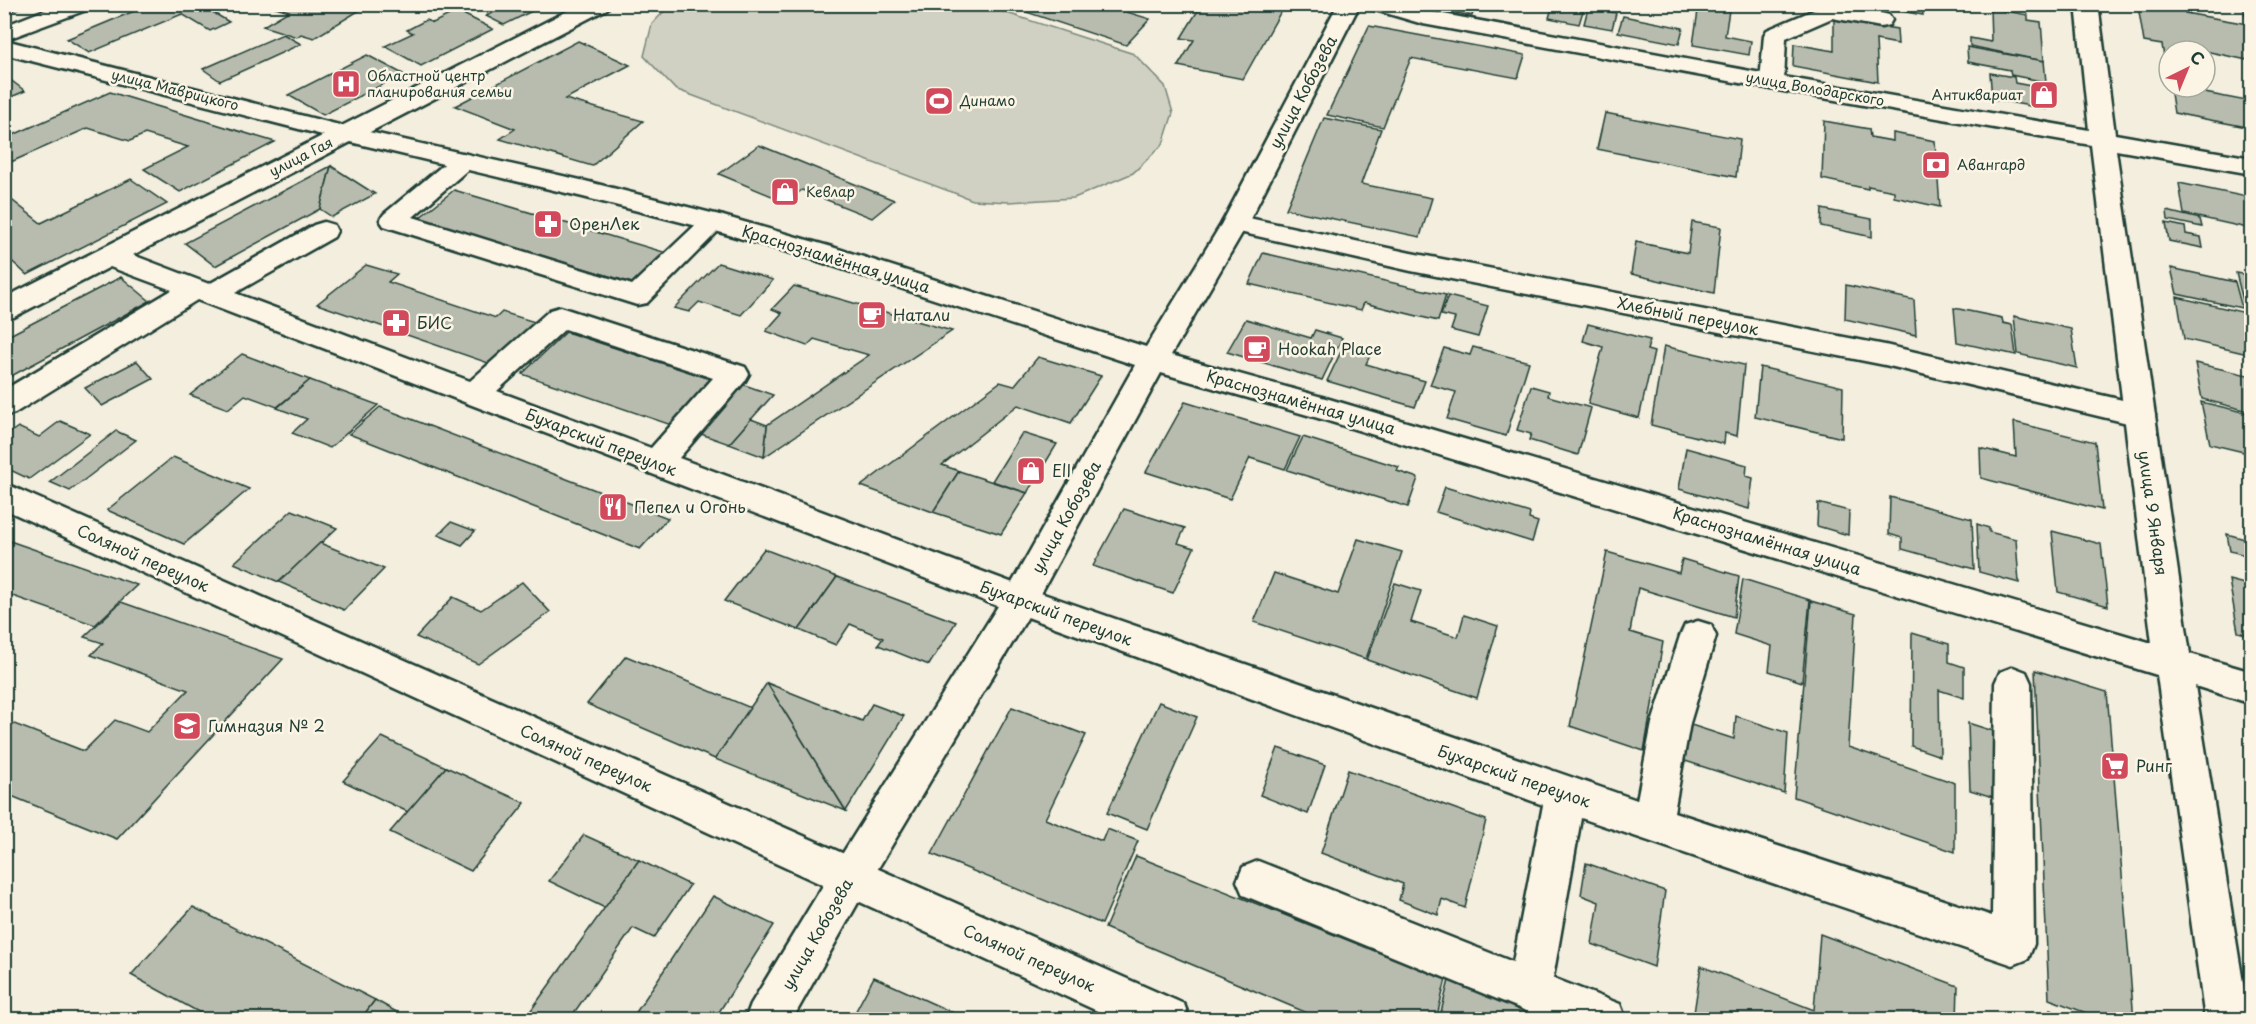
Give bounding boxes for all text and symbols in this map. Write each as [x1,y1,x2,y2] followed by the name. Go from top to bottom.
[1262,31,1342,152] street label: улица Кобозева
[2157,39,2217,99] north arrow
[2185,44,2211,70] text: С
[109,64,241,116] street label: улица Маврицкого
[367,65,512,102] place label: Областной центр планирования семьи
[1744,66,1886,111] street label: улица Володарского
[330,68,362,100] hospital icon: Областной центр планирования семьи
[2028,79,2060,111] shop icon: Антиквариат
[1932,84,2023,105] place label: Антиквариат
[923,85,955,117] sports icon: Динамо
[959,90,1016,111] place label: Динамо
[265,132,336,182] street label: улица Гая
[1920,149,1952,181] bank icon: Авангард
[1957,154,2025,175] place label: Авангард
[769,176,801,208] shop icon: Кевлар
[806,181,855,202] place label: Кевлар
[532,208,564,240] pharmacy icon: ОренЛек
[569,211,640,235] place label: ОренЛек
[739,218,933,298] street label: Краснознамённая улица
[1616,290,1761,341] street label: Хлебный переулок
[856,299,888,331] cafe icon: Натали
[893,302,950,326] place label: Натали
[380,307,412,339] pharmacy icon: БИС
[417,310,452,334] place label: БИС
[1241,333,1273,365] cafe icon: Hookah Place
[1278,336,1382,360] place label: Hookah Place
[1204,363,1399,440] street label: Краснознамённая улица
[522,401,681,481] street label: Бухарский переулок
[2133,449,2175,577] street label: улица 9 Января
[1015,455,1047,487] shop icon: Ell
[1024,456,1106,577] street label: улица Кобозева
[1052,458,1071,482] place label: Ell
[597,491,629,523] restaurant icon: Пепел и Огонь
[634,494,746,518] place label: Пепел и Огонь
[1670,500,1864,580] street label: Краснознамённая улица
[73,517,214,597] street label: Соляной переулок
[977,573,1136,651] street label: Бухарский переулок
[171,710,203,742] school or university icon: Гимназия № 2
[208,713,325,737] place label: Гимназия № 2
[516,717,657,797] street label: Соляной переулок
[1435,738,1595,813] street label: Бухарский переулок
[2099,750,2131,782] supermarket icon: Ринг
[2136,753,2173,777] place label: Ринг
[774,873,858,994] street label: улица Кобозева
[959,917,1100,997] street label: Соляной переулок

